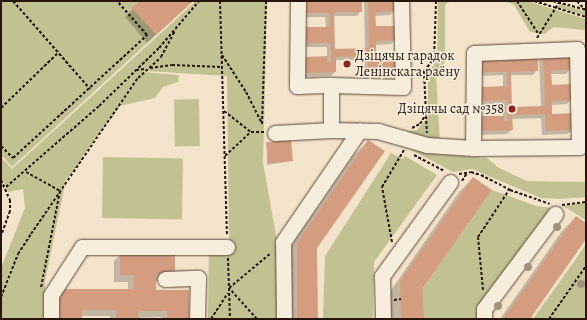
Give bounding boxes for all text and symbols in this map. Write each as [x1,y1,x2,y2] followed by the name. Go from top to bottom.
[355,48,460,80] place label: Дзіцячы гарадок Ленінскага раёну
[342,59,352,69] marker: Дзіцячы гарадок Ленінскага раёну
[398,101,504,117] place label: Дзіцячы сад №358
[507,104,517,114] marker: Дзіцячы сад №358

